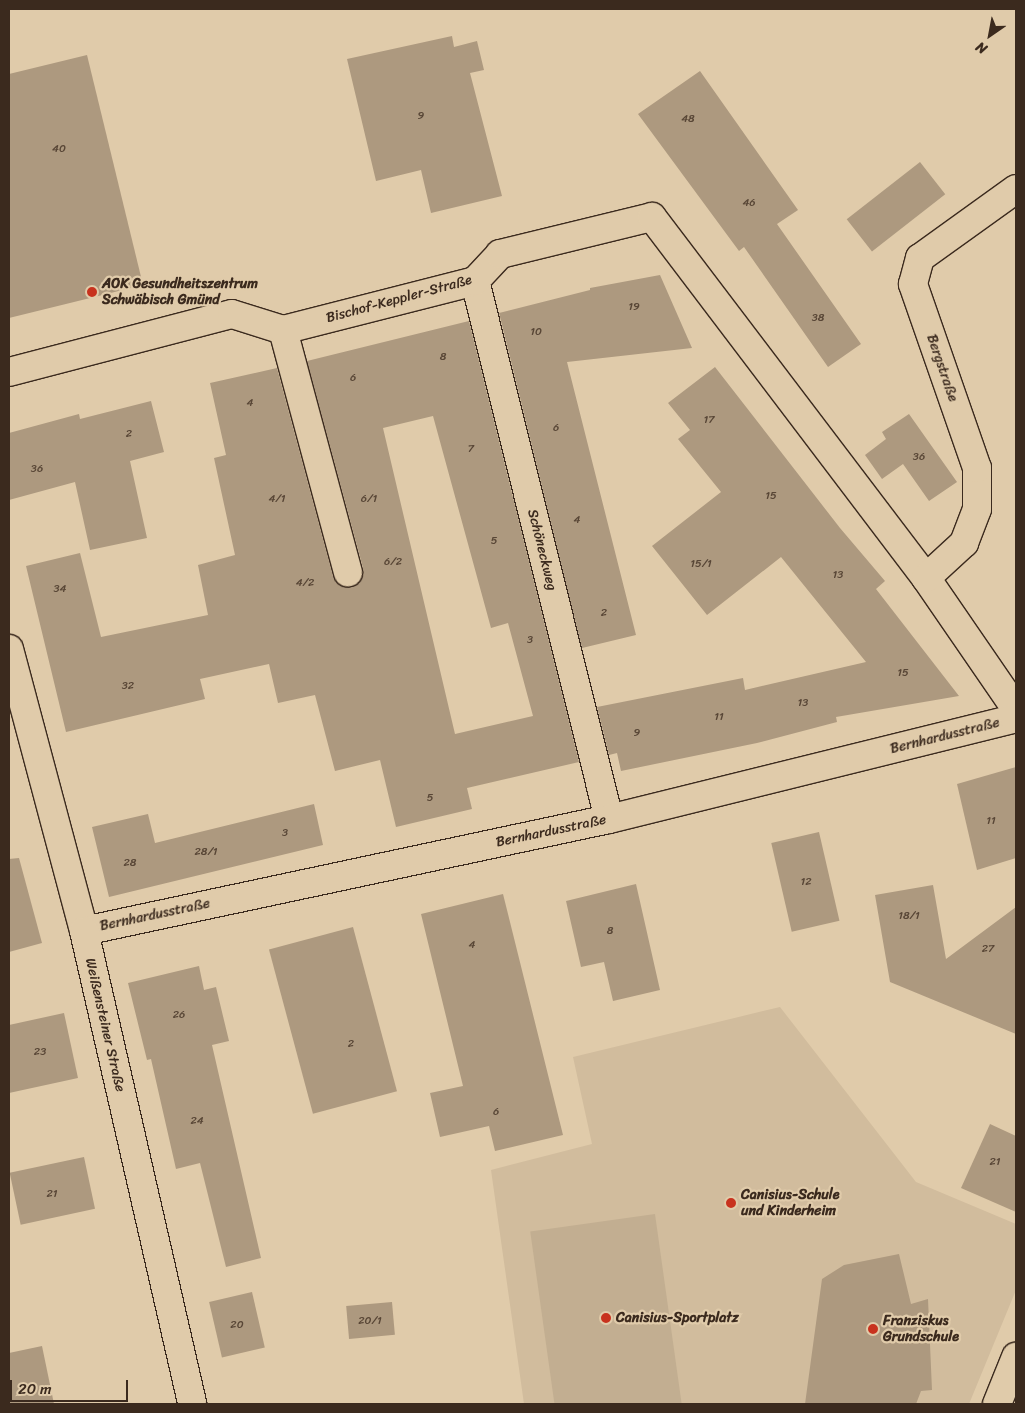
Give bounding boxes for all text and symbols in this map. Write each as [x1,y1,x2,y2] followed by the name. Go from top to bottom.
[965,10,1015,60] north arrow
[971,35,992,61] text: N
[418,109,424,123] house number: 9
[681,112,695,126] house number: 48
[52,142,66,156] house number: 40
[742,196,756,210] house number: 46
[324,271,474,327] street label: Bischof-Keppler-Straße
[102,276,258,308] place label: AOK Gesundheitszentrum Schwäbisch Gmünd
[86,286,98,298] marker: AOK Gesundheitszentrum Schwäbisch Gmünd
[628,300,640,314] house number: 19
[812,311,824,325] house number: 38
[530,325,542,339] house number: 10
[923,332,961,404] street label: Bergstraße
[440,350,446,364] house number: 8
[350,371,356,385] house number: 6
[247,396,253,410] house number: 4
[704,413,714,427] house number: 17
[553,421,559,435] house number: 6
[126,427,132,441] house number: 2
[468,442,474,456] house number: 7
[913,450,925,464] house number: 36
[31,462,43,476] house number: 36
[765,489,777,503] house number: 15
[268,492,286,506] house number: 4/1
[361,492,377,506] house number: 6/1
[524,508,560,592] street label: Schöneckweg
[574,513,580,527] house number: 4
[491,534,497,548] house number: 5
[384,555,402,569] house number: 6/2
[690,557,712,571] house number: 15/1
[833,568,843,582] house number: 13
[296,576,314,590] house number: 4/2
[54,582,66,596] house number: 34
[601,606,607,620] house number: 2
[527,633,533,647] house number: 3
[897,666,909,680] house number: 15
[122,679,134,693] house number: 32
[798,696,808,710] house number: 13
[714,710,724,724] house number: 11
[889,714,1001,758] street label: Bernhardusstraße
[634,726,640,740] house number: 9
[427,791,433,805] house number: 5
[494,811,608,851] street label: Bernhardusstraße
[986,814,996,828] house number: 11
[282,826,288,840] house number: 3
[194,845,218,859] house number: 28/1
[124,856,136,870] house number: 28
[800,875,812,889] house number: 12
[98,895,212,935] street label: Bernhardusstraße
[898,909,920,923] house number: 18/1
[607,924,613,938] house number: 8
[469,938,475,952] house number: 4
[982,942,994,956] house number: 27
[81,956,129,1094] street label: Weißensteiner Straße
[173,1008,185,1022] house number: 26
[348,1037,354,1051] house number: 2
[34,1045,46,1059] house number: 23
[493,1105,499,1119] house number: 6
[190,1114,204,1128] house number: 24
[989,1155,1001,1169] house number: 21
[46,1187,58,1201] house number: 21
[741,1187,840,1220] place label: Canisius-Schule und Kinderheim
[725,1197,737,1209] marker: Canisius-Schule und Kinderheim
[616,1310,739,1326] place label: Canisius-Sportplatz
[600,1312,612,1324] marker: Canisius-Sportplatz
[883,1313,959,1345] place label: Franziskus Grundschule
[358,1314,382,1328] house number: 20/1
[230,1318,244,1332] house number: 20
[867,1323,879,1335] marker: Franziskus Grundschule
[12,1370,130,1402] scale bar
[18,1376,52,1402] text: 20 m

